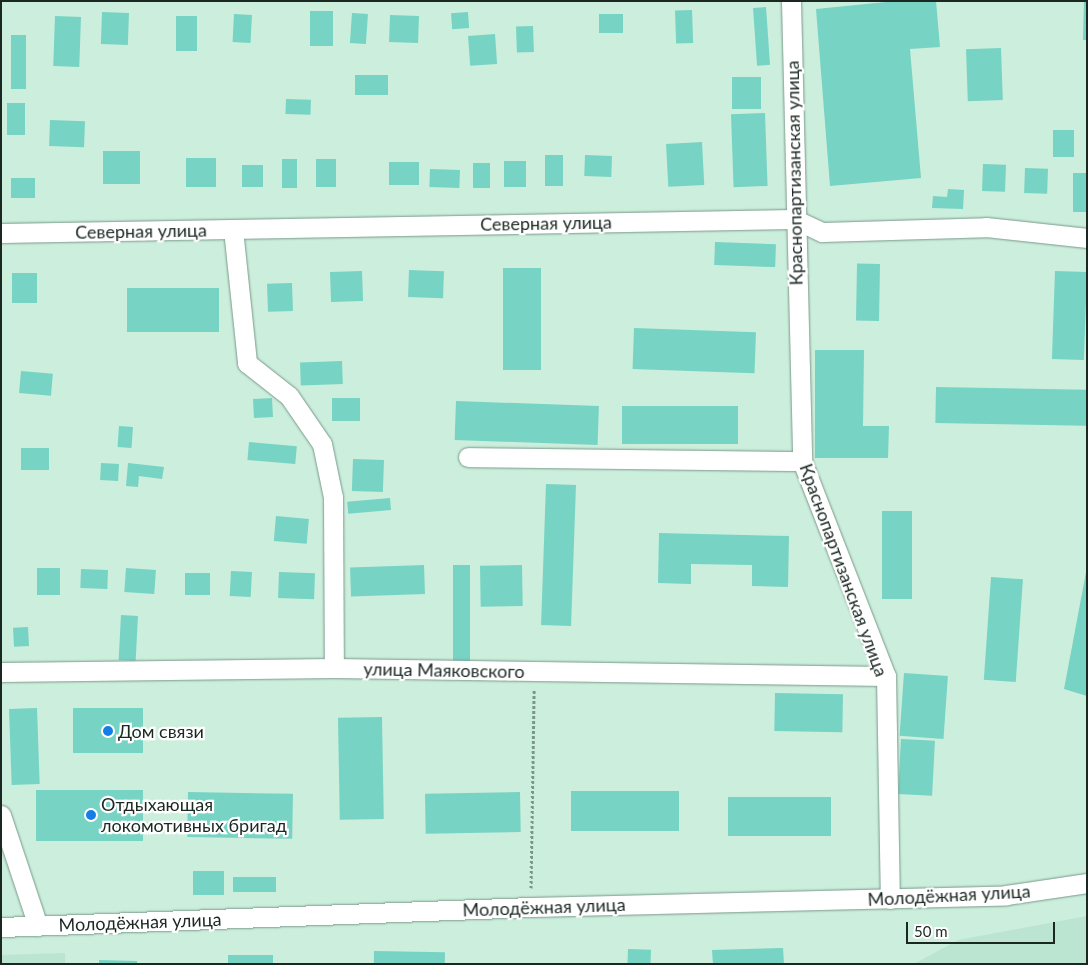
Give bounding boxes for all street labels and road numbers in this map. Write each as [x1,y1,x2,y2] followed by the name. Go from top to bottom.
[781,60,807,286] street label: Краснопартизанская улица
[480,211,612,235] street label: Северная улица
[75,219,207,243] street label: Северная улица
[795,461,893,679] street label: Краснопартизанская улица
[363,658,525,682] street label: улица Маяковского
[867,880,1031,910] street label: Молодёжная улица
[462,893,626,921] street label: Молодёжная улица
[58,908,222,936] street label: Молодёжная улица

